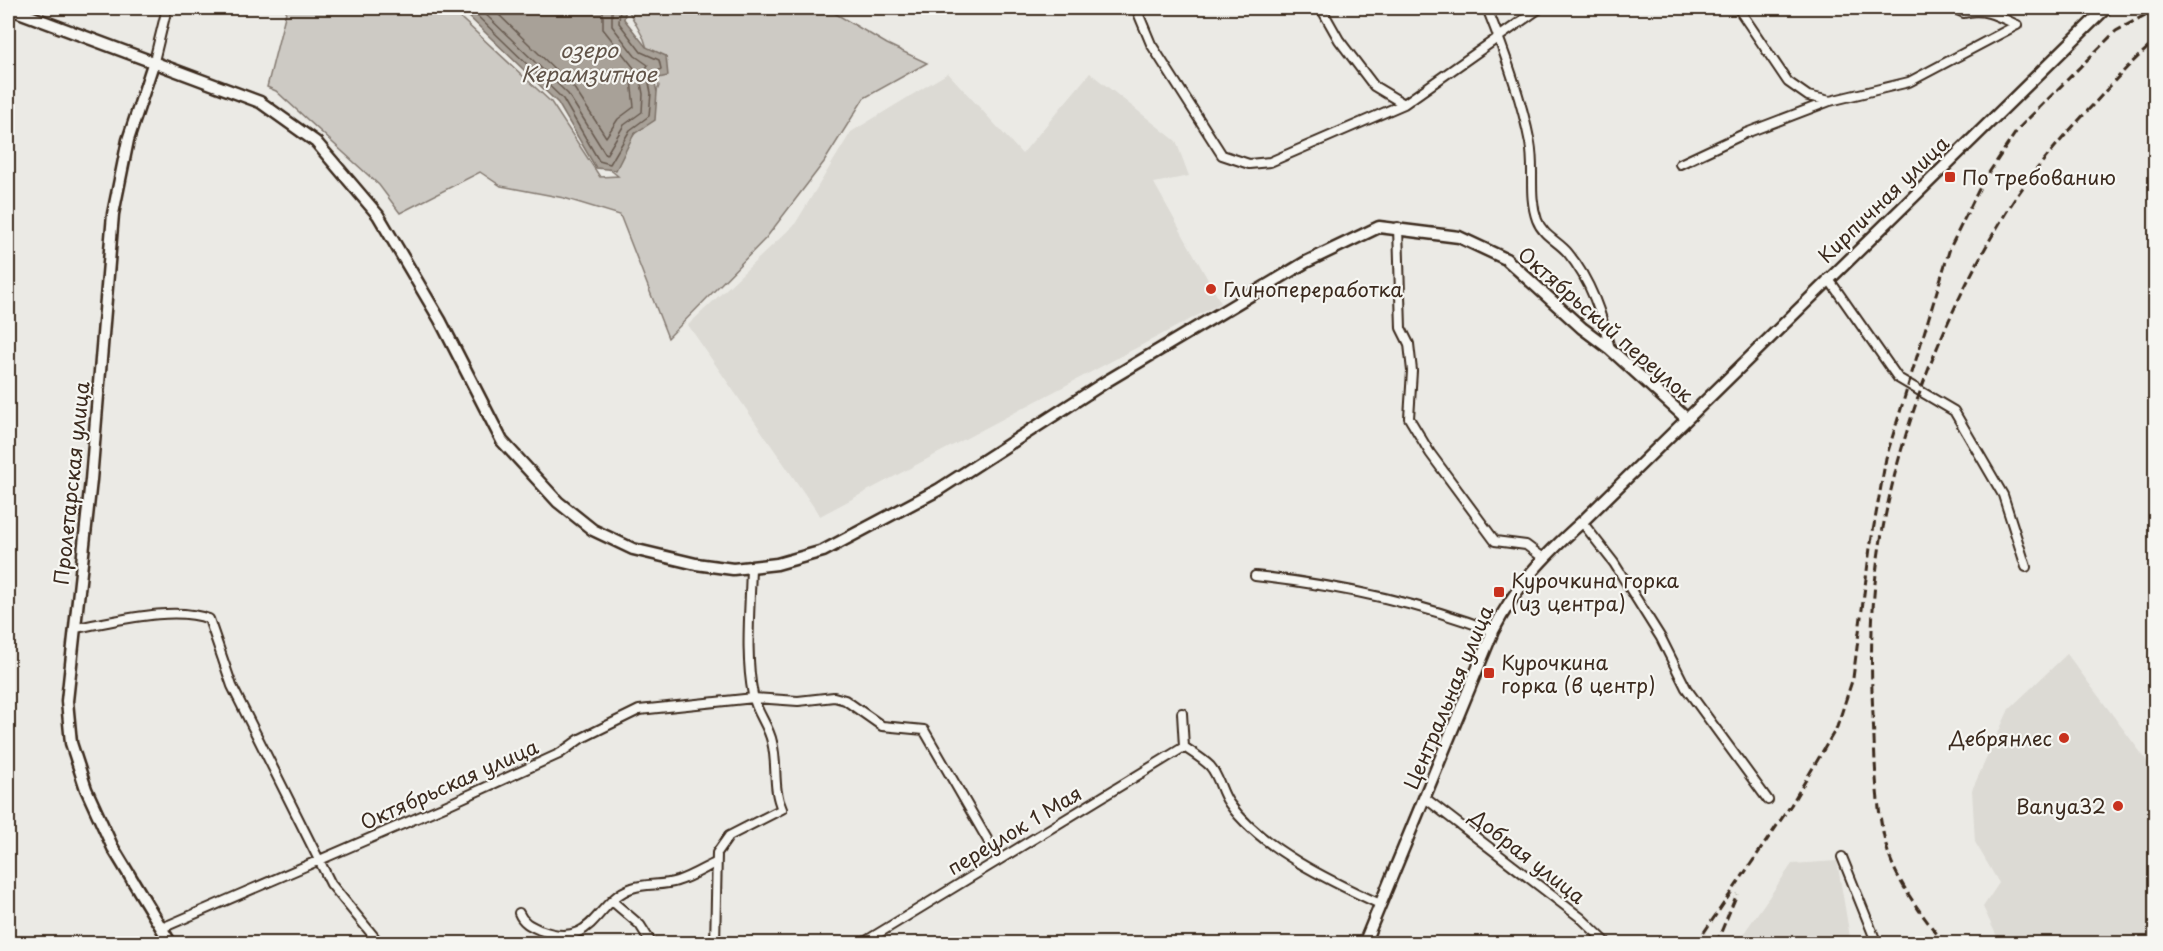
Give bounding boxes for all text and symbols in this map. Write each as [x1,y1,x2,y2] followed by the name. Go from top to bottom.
[521,33,658,89] water label: озеро Керамзитное
[1811,128,1956,270] street label: Кирпичная улица
[1962,162,2116,192] place label: По требованию
[1943,170,1957,184] marker: По требованию
[1512,239,1700,409] street label: Октябрьский переулок
[1223,274,1403,304] place label: Глинопереработка
[1204,282,1218,296] marker: Глинопереработка
[45,379,97,586] street label: Пролетарская улица
[1511,565,1680,618] place label: Курочкина горка (из центра)
[1492,585,1506,599] marker: Курочкина горка (из центра)
[1396,600,1501,794] street label: Центральная улица
[1501,647,1656,700] place label: Курочкина горка (в центр)
[1482,666,1496,680] marker: Курочкина горка (в центр)
[1948,723,2052,753] place label: Дебрянлес
[355,731,543,837] street label: Октябрьская улица
[2057,731,2071,745] marker: Дебрянлес
[941,778,1087,882] street label: переулок 1 Мая
[2016,791,2106,821] place label: Banya32
[2111,799,2125,813] marker: Banya32
[1463,801,1592,911] street label: Добрая улица

